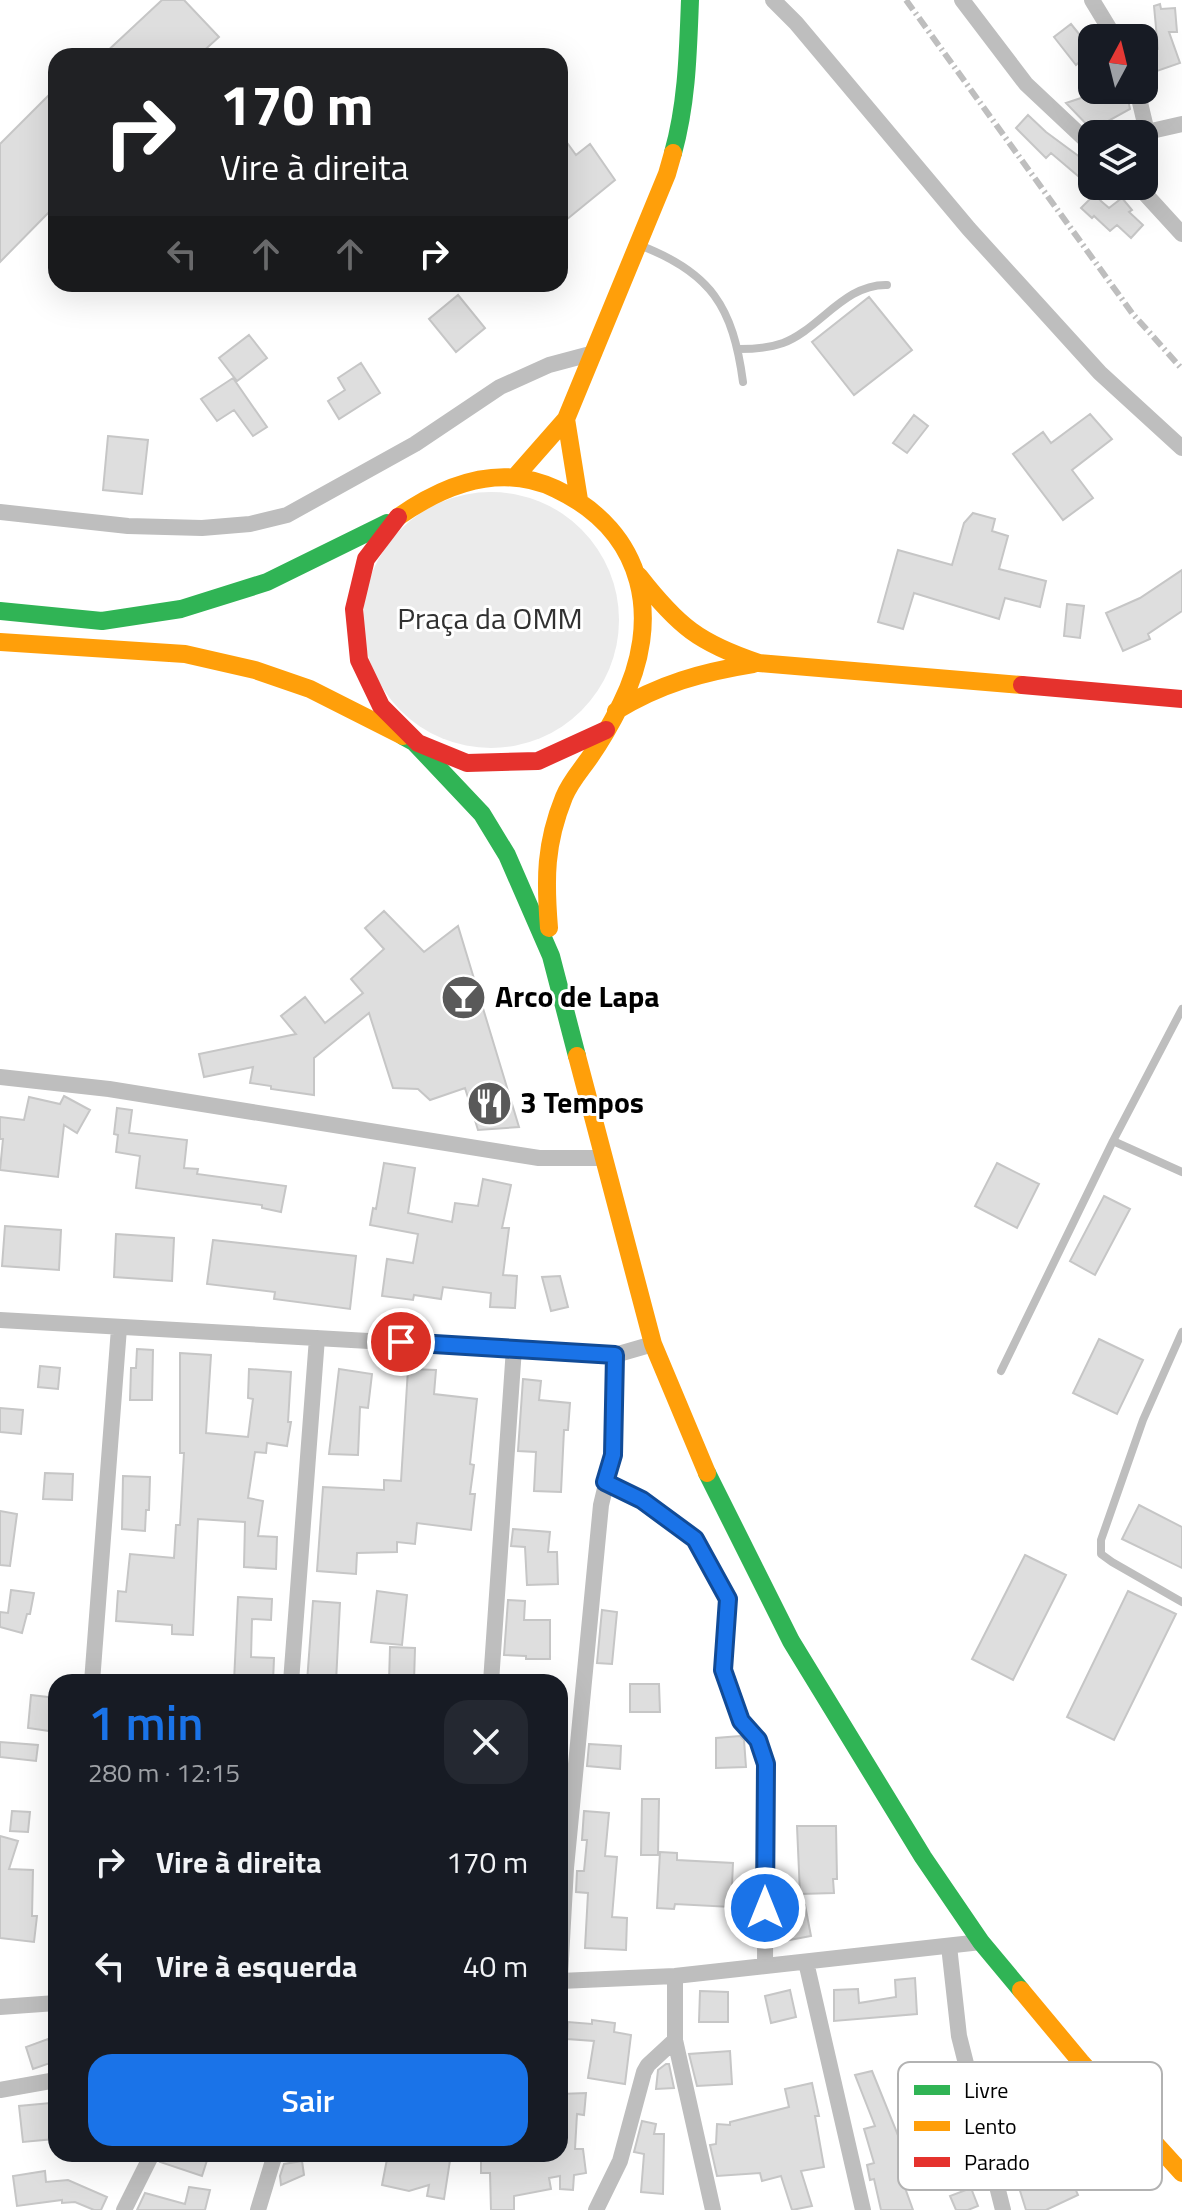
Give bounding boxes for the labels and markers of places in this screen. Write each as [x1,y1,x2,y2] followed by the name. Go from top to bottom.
[440,973,488,1021] bar icon: Arco de Lapa
[495,973,660,1019] place label: Arco de Lapa
[465,1079,513,1127] restaurant icon: 3 Tempos
[520,1079,644,1125] place label: 3 Tempos
[367,1308,435,1376] pin

